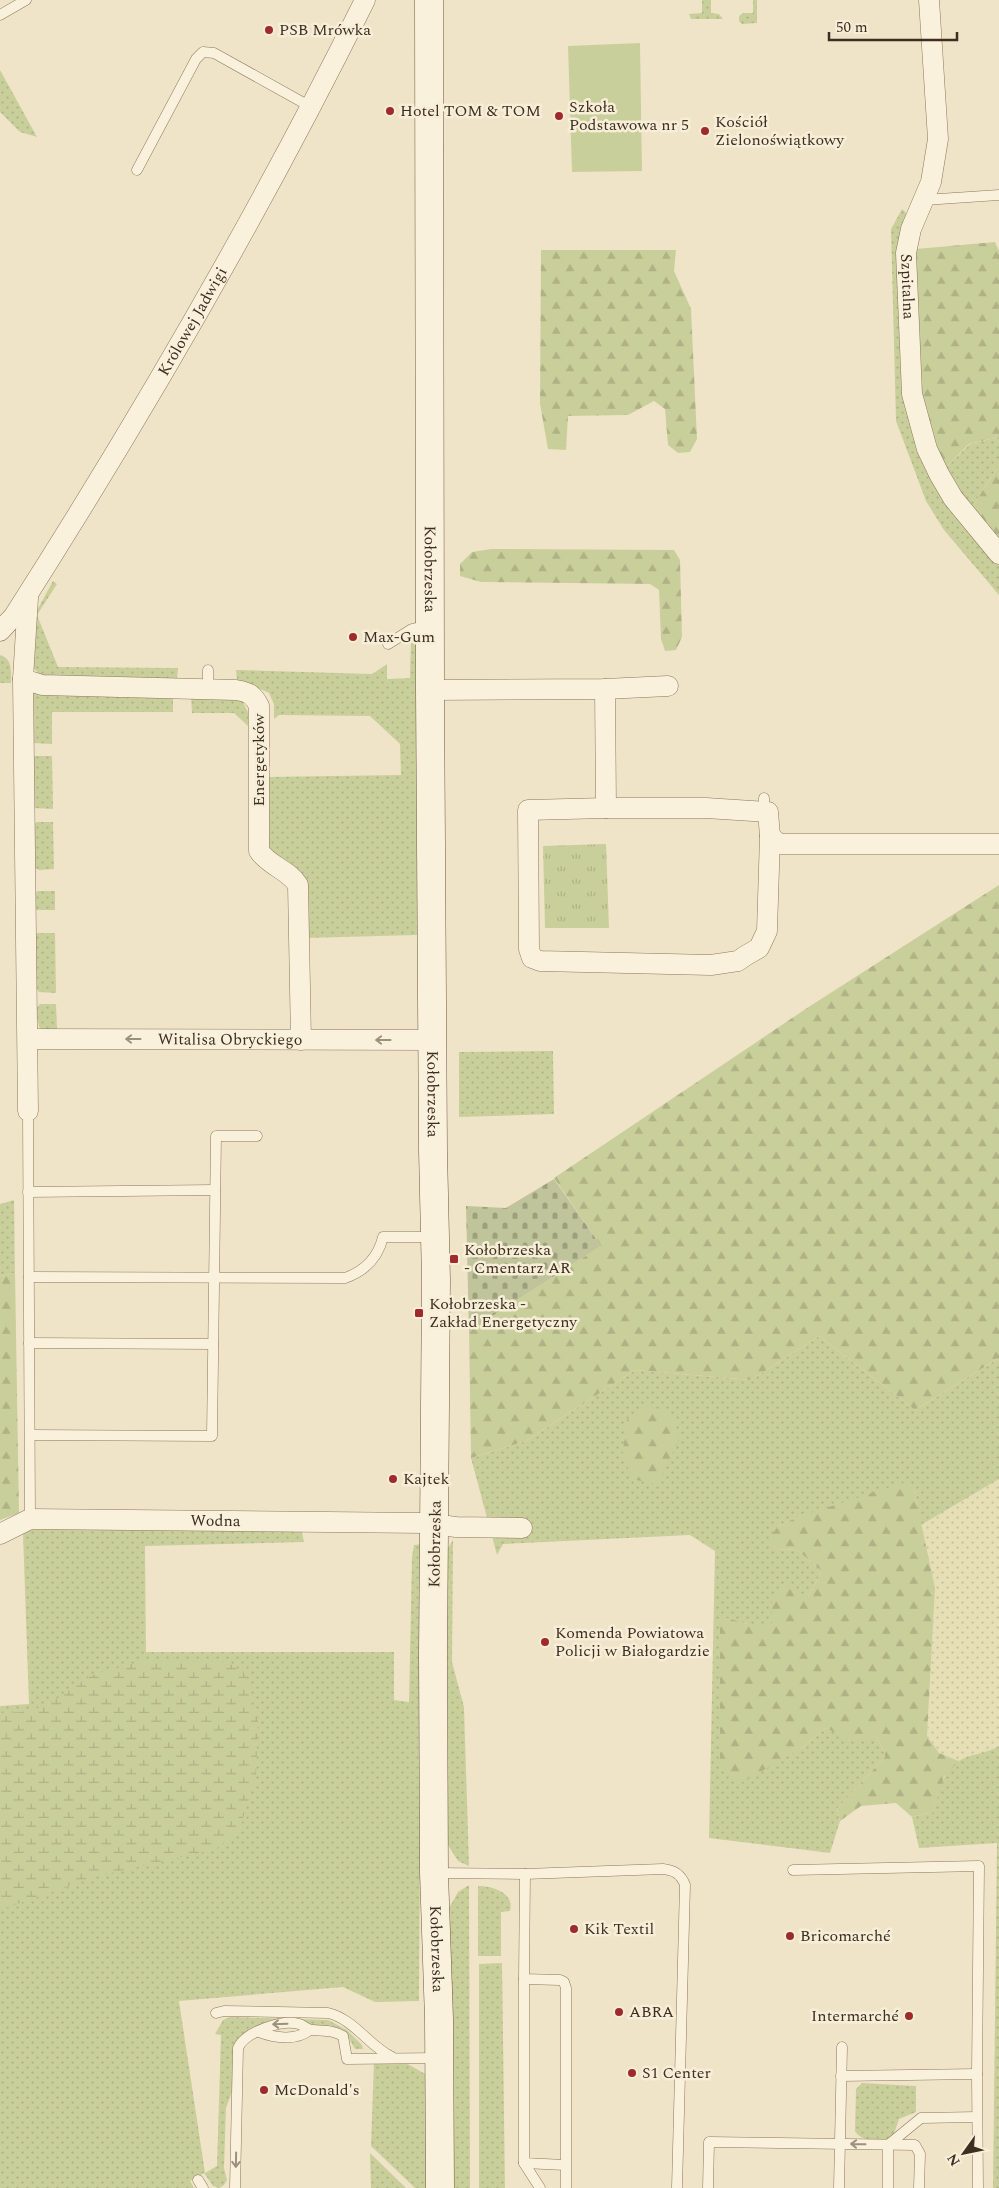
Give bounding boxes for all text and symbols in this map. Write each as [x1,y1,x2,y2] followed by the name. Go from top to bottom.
[829,10,956,42] scale bar
[836,16,868,39] text: 50 m
[279,18,371,42] place label: PSB Mrówka
[263,24,275,36] marker: PSB Mrówka
[569,95,689,137] place label: Szkoła Podstawowa nr 5
[400,99,541,123] place label: Hotel TOM & TOM
[384,105,396,117] marker: Hotel TOM & TOM
[553,110,565,122] marker: Szkoła Podstawowa nr 5
[715,110,845,152] place label: Kościół Zielonoświątkowy
[699,125,711,137] marker: Kościół Zielonoświątkowy
[894,253,921,320] street label: Szpitalna
[152,263,233,380] street label: Królowej Jadwigi
[418,525,442,613] street label: Kołobrzeska
[363,625,435,649] place label: Max-Gum
[347,631,359,643] marker: Max-Gum
[247,713,271,806] street label: Energetyków
[158,1027,302,1052] street label: Witalisa Obryckiego
[126,1034,142,1044] one-way arrow
[376,1035,392,1045] one-way arrow
[420,1050,445,1138] street label: Kołobrzeska
[464,1238,571,1280] place label: Kołobrzeska - Cmentarz AR
[448,1253,460,1265] marker: Kołobrzeska - Cmentarz AR
[429,1292,578,1334] place label: Kołobrzeska - Zakład Energetyczny
[413,1307,425,1319] marker: Kołobrzeska - Zakład Energetyczny
[403,1467,449,1491] place label: Kajtek
[387,1473,399,1485] marker: Kajtek
[422,1500,448,1588] street label: Kołobrzeska
[190,1509,241,1533] street label: Wodna
[555,1621,710,1663] place label: Komenda Powiatowa Policji w Białogardzie
[539,1636,551,1648] marker: Komenda Powiatowa Policji w Białogardzie
[423,1905,450,1993] street label: Kołobrzeska
[584,1917,654,1941] place label: Kik Textil
[568,1923,580,1935] marker: Kik Textil
[800,1924,891,1948] place label: Bricomarché
[784,1930,796,1942] marker: Bricomarché
[629,2000,674,2024] place label: ABRA
[811,2004,899,2028] place label: Intermarché
[613,2006,625,2018] marker: ABRA
[903,2010,915,2022] marker: Intermarché
[272,2019,288,2029] one-way arrow
[642,2061,711,2085] place label: S1 Center
[626,2067,638,2079] marker: S1 Center
[274,2078,360,2102] place label: McDonald's
[258,2084,270,2096] marker: McDonald's
[939,2128,989,2178] north arrow
[850,2139,866,2149] one-way arrow
[942,2149,965,2170] text: N
[231,2152,240,2168] one-way arrow

